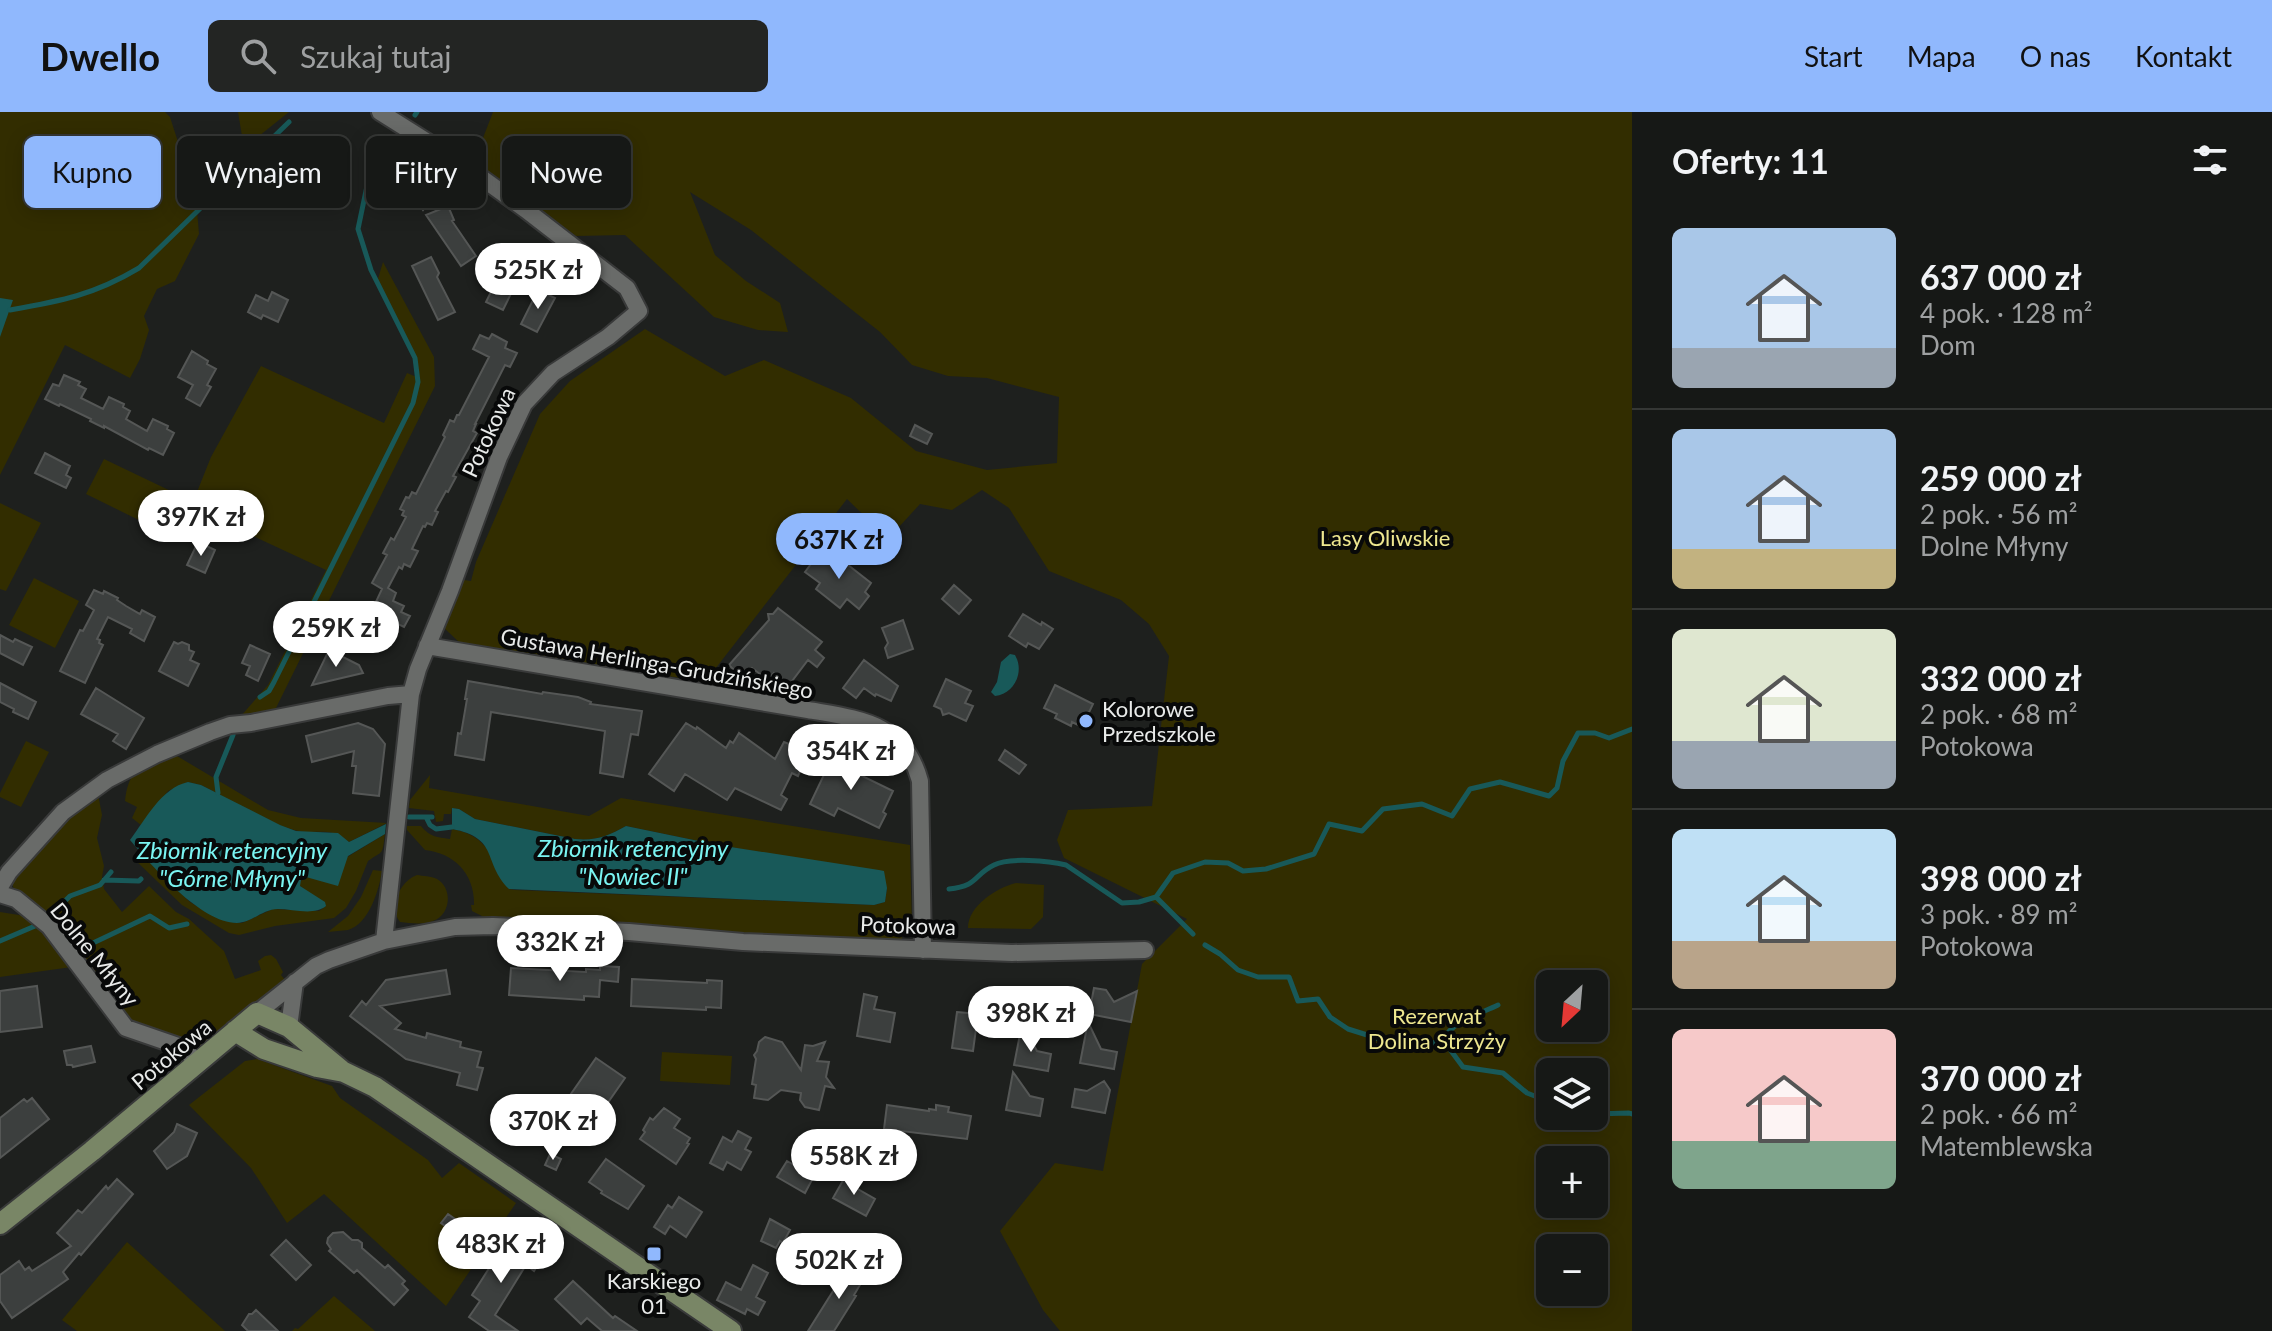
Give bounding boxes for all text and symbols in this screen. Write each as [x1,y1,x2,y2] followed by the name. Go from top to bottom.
[208,20,768,92] search box
[40,33,160,79] text: Dwello
[236,34,280,78] icon: search
[300,38,452,74] text: Szukaj tutaj
[1804,39,1863,73] text: Start
[1907,39,1976,73] text: Mapa
[2020,39,2091,73] text: O nas
[2135,39,2232,73] text: Kontakt
[24,136,161,208] chip: Kupno
[177,136,350,208] chip: Wynajem
[366,136,486,208] chip: Filtry
[502,136,631,208] chip: Nowe
[2188,138,2232,182] icon: filters
[1672,140,1829,181] text: Oferty: 11
[464,243,612,311] pin: 525K zł
[493,253,583,285] text: 525K zł
[1920,256,2082,297] text: 637 000 zł
[1736,260,1832,356] icon: home
[1920,297,2092,329] text: 4 pok. · 128 m²
[1920,329,1976,361] text: Dom
[455,383,521,481] street label: Potokowa
[1920,457,2082,498] text: 259 000 zł
[1736,461,1832,557] icon: home
[127,490,275,558] pin: 397K zł
[1920,498,2077,530] text: 2 pok. · 56 m²
[156,500,246,532] text: 397K zł
[765,513,913,581] pin: 637K zł
[794,523,884,555] text: 637K zł
[1320,524,1450,551] park label: Lasy Oliwskie
[1920,530,2068,562] text: Dolne Młyny
[262,601,410,669] pin: 259K zł
[291,611,381,643] text: 259K zł
[499,622,815,704] street label: Gustawa Herlinga-Grudzińskiego
[1920,657,2082,698] text: 332 000 zł
[1736,661,1832,757] icon: home
[1102,695,1216,747] place label: Kolorowe Przedszkole
[1920,698,2077,730] text: 2 pok. · 68 m²
[1077,712,1095,730] marker: Kolorowe Przedszkole
[777,724,925,792] pin: 354K zł
[1920,730,2034,762] text: Potokowa
[806,734,896,766] text: 354K zł
[537,833,729,890] water label: Zbiornik retencyjny "Nowiec II"
[136,835,328,892] water label: Zbiornik retencyjny "Górne Młyny"
[1920,857,2082,898] text: 398 000 zł
[1736,861,1832,957] icon: home
[45,897,145,1012] street label: Dolne Młyny
[1920,898,2077,930] text: 3 pok. · 89 m²
[859,910,957,940] street label: Potokowa
[486,915,634,983] pin: 332K zł
[515,925,605,957] text: 332K zł
[1920,930,2034,962] text: Potokowa
[1536,970,1608,1042] north arrow
[1536,970,1608,1306] map controls
[957,986,1105,1054] pin: 398K zł
[986,996,1076,1028] text: 398K zł
[1368,1002,1507,1054] park label: Rezerwat Dolina Strzyży
[125,1013,217,1095] street label: Potokowa
[1920,1057,2082,1098] text: 370 000 zł
[1536,1058,1608,1130] button: layers
[1736,1061,1832,1157] icon: home
[479,1094,627,1162] pin: 370K zł
[1920,1098,2077,1130] text: 2 pok. · 66 m²
[508,1104,598,1136] text: 370K zł
[780,1129,928,1197] pin: 558K zł
[1920,1130,2093,1162] text: Matemblewska
[809,1139,899,1171] text: 558K zł
[1536,1146,1608,1218] button: +
[427,1217,575,1285] pin: 483K zł
[456,1227,546,1259] text: 483K zł
[765,1233,913,1301] pin: 502K zł
[1536,1234,1608,1306] button: −
[794,1243,884,1275] text: 502K zł
[645,1245,663,1263] marker: Karskiego 01
[607,1267,701,1319] place label: Karskiego 01

